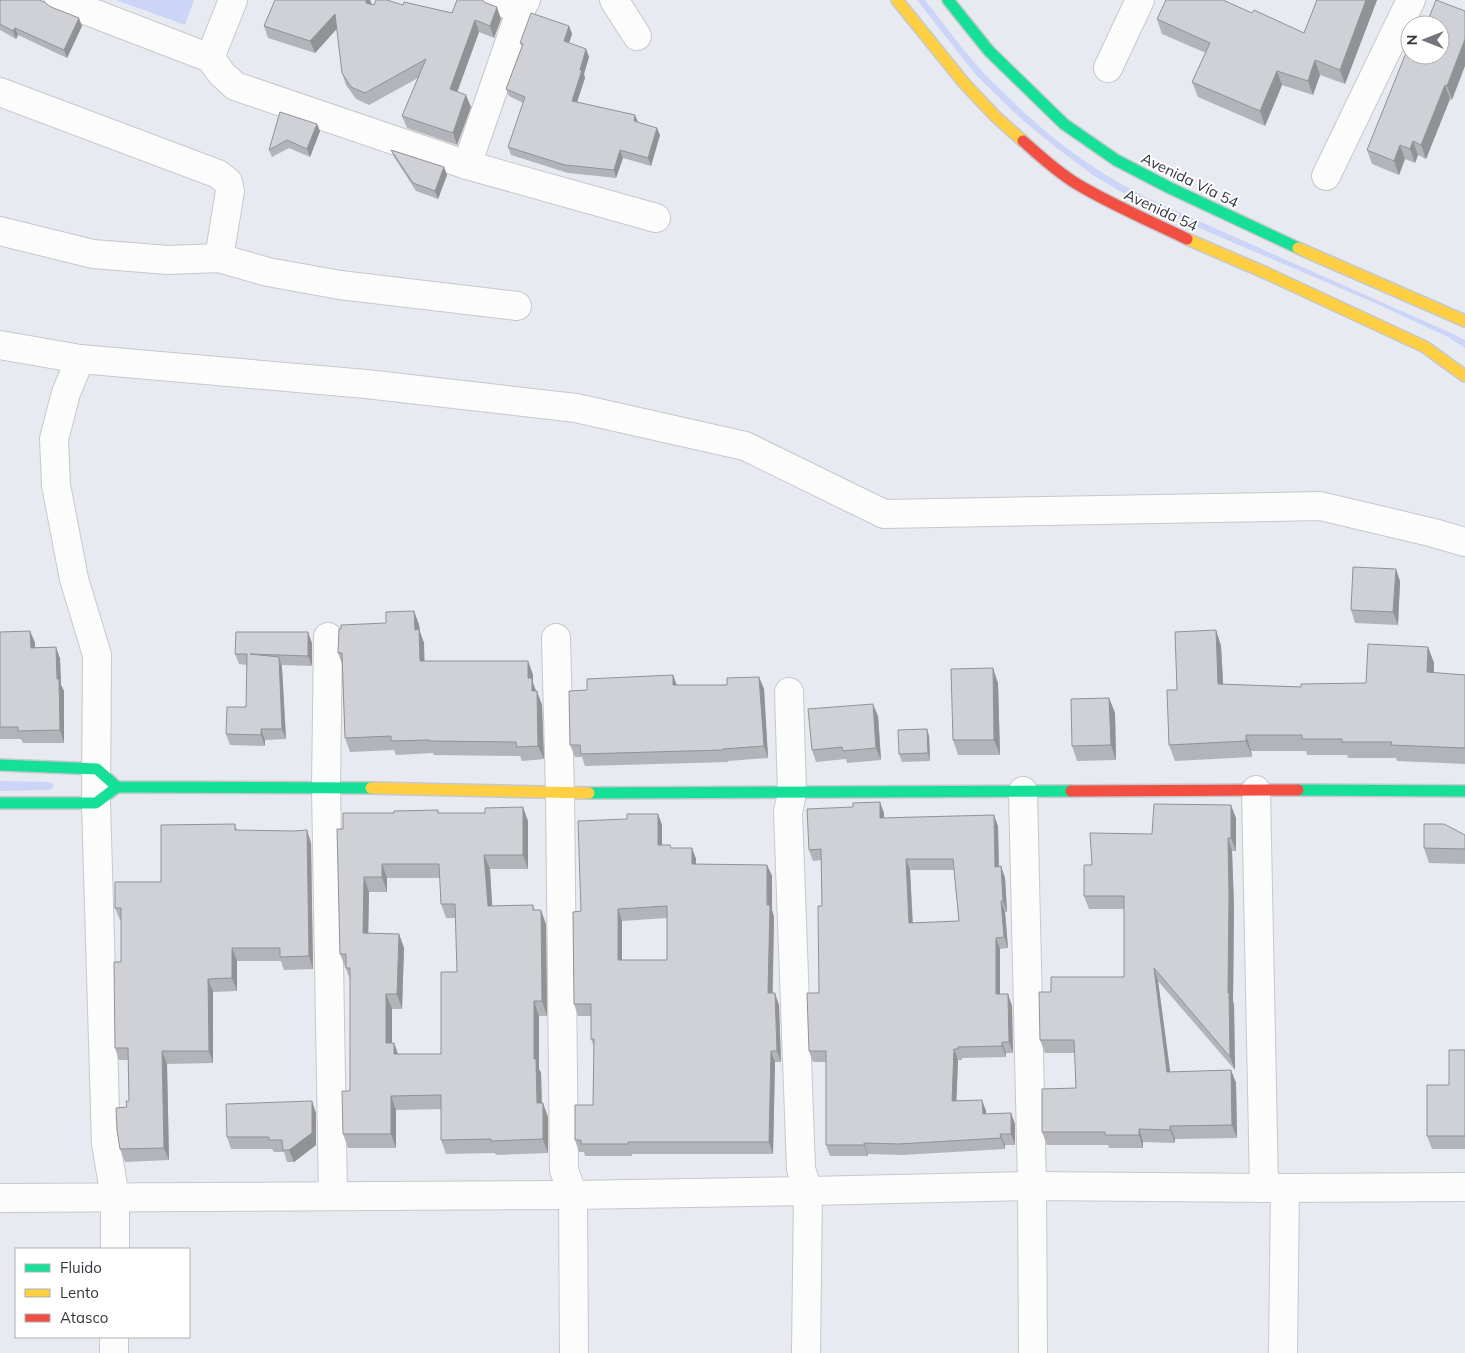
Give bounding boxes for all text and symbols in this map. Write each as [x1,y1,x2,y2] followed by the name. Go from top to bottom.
[1400,15,1450,65] north arrow
[1403,35,1421,45] text: N
[1138,148,1242,212] street label: Avenida Vía 54
[1121,185,1201,235] street label: Avenida 54
[15,1248,190,1338] legend
[60,1258,102,1277] text: Fluido
[60,1283,99,1302] text: Lento
[60,1308,108,1327] text: Atasco

